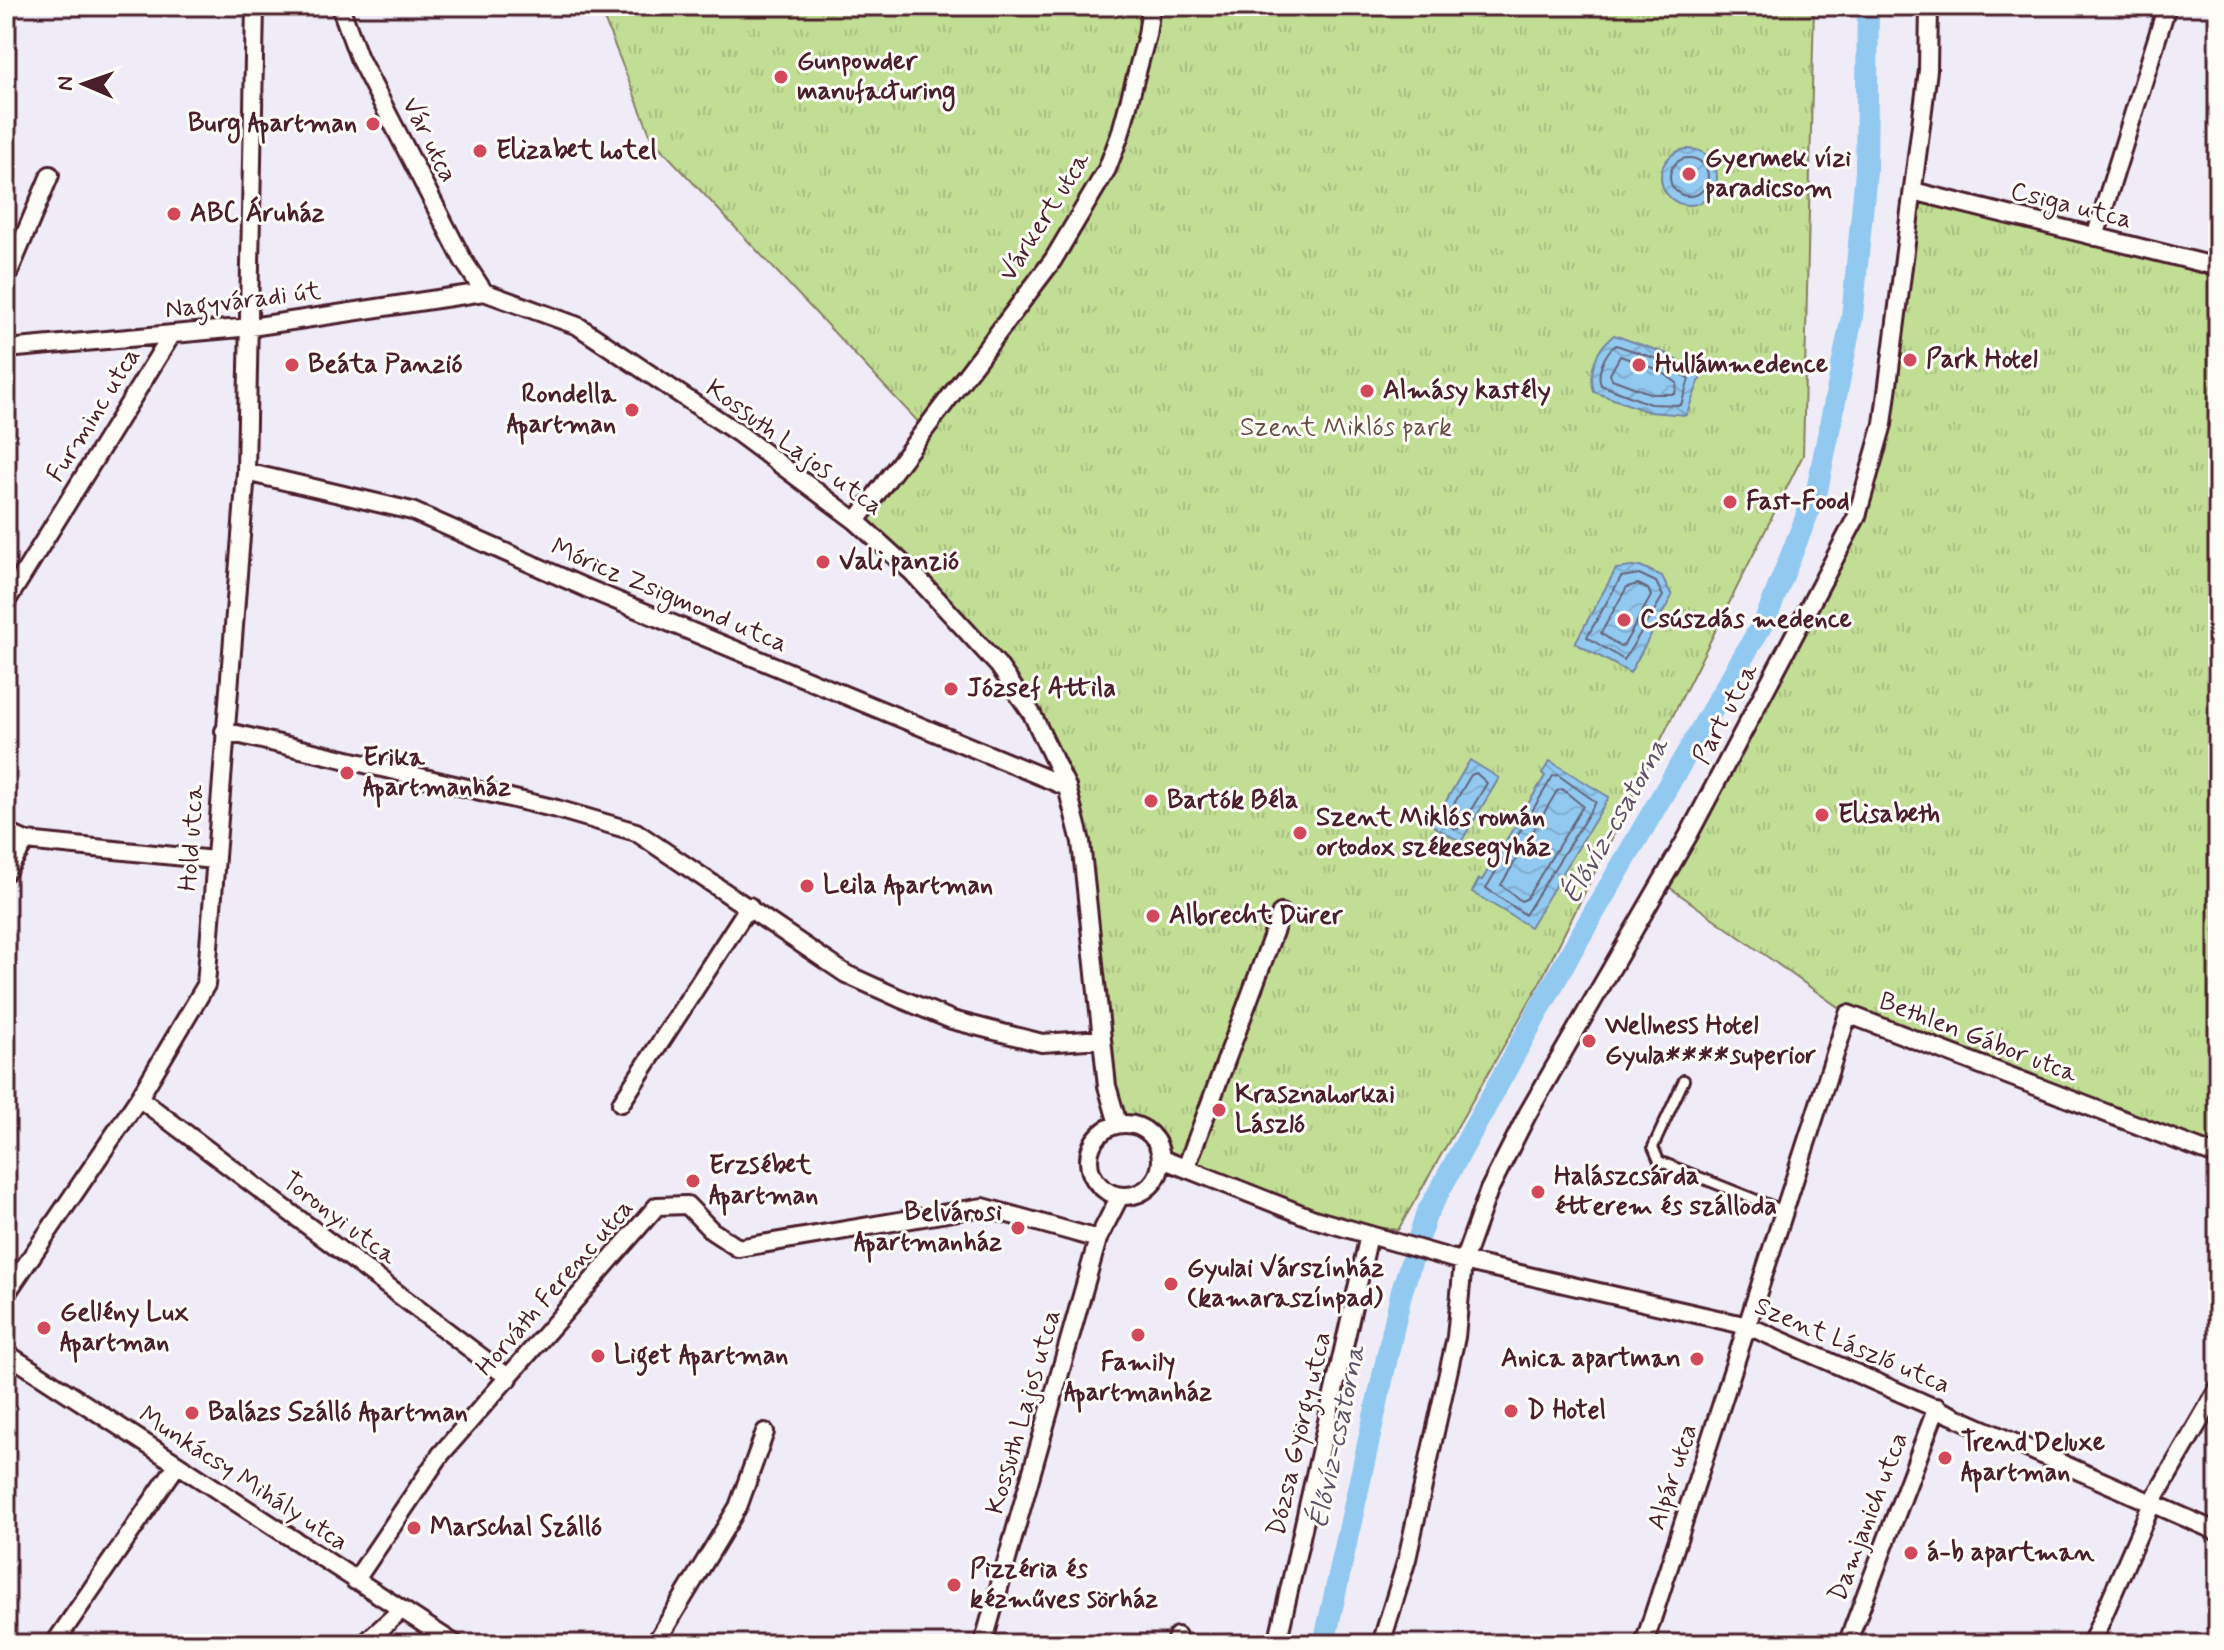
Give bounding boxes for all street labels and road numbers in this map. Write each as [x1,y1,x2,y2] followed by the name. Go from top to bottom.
[393,92,465,188] street label: Vár utca
[992,145,1098,288] street label: Várkert utca
[2006,175,2135,239] street label: Csiga utca
[163,275,323,330] street label: Nagyváradi út
[39,341,149,489] street label: Furminc utca
[698,372,890,524] street label: Kossuth Lajos utca
[545,531,793,663] street label: Móricz Zsigmond utca
[1685,657,1767,771] street label: Part utca
[171,783,213,892] street label: Hold utca
[1874,985,2082,1092] street label: Bethlen Gábor utca
[275,1165,404,1274] street label: Toronyi utca
[468,1192,642,1384] street label: Horváth Ferenc utca
[1749,1289,1955,1403] street label: Szent László utca
[979,1306,1069,1518] street label: Kossuth Lajos utca
[1260,1328,1343,1540] street label: Dózsa György utca
[132,1399,354,1559] street label: Munkácsy Mihály utca
[1640,1420,1706,1534] street label: Alpár utca
[1821,1427,1917,1607] street label: Damjanich utca

